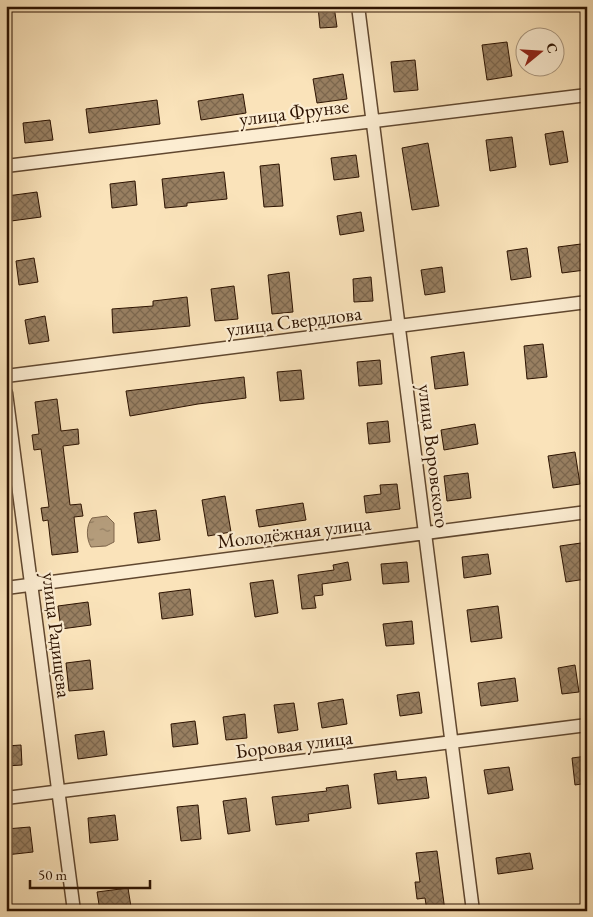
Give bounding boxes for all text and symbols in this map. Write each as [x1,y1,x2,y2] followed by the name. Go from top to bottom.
[516,28,566,78] north arrow
[542,40,562,56] text: С
[238,92,351,132] street label: улица Фрунзе
[225,300,363,342] street label: улица Свердлова
[412,382,456,530] street label: улица Воровского
[216,510,372,554] street label: Молодёжная улица
[36,571,78,699] street label: улица Радищева
[234,724,354,764] street label: Боровая улица
[30,857,150,889] scale bar
[38,865,67,884] text: 50 m

